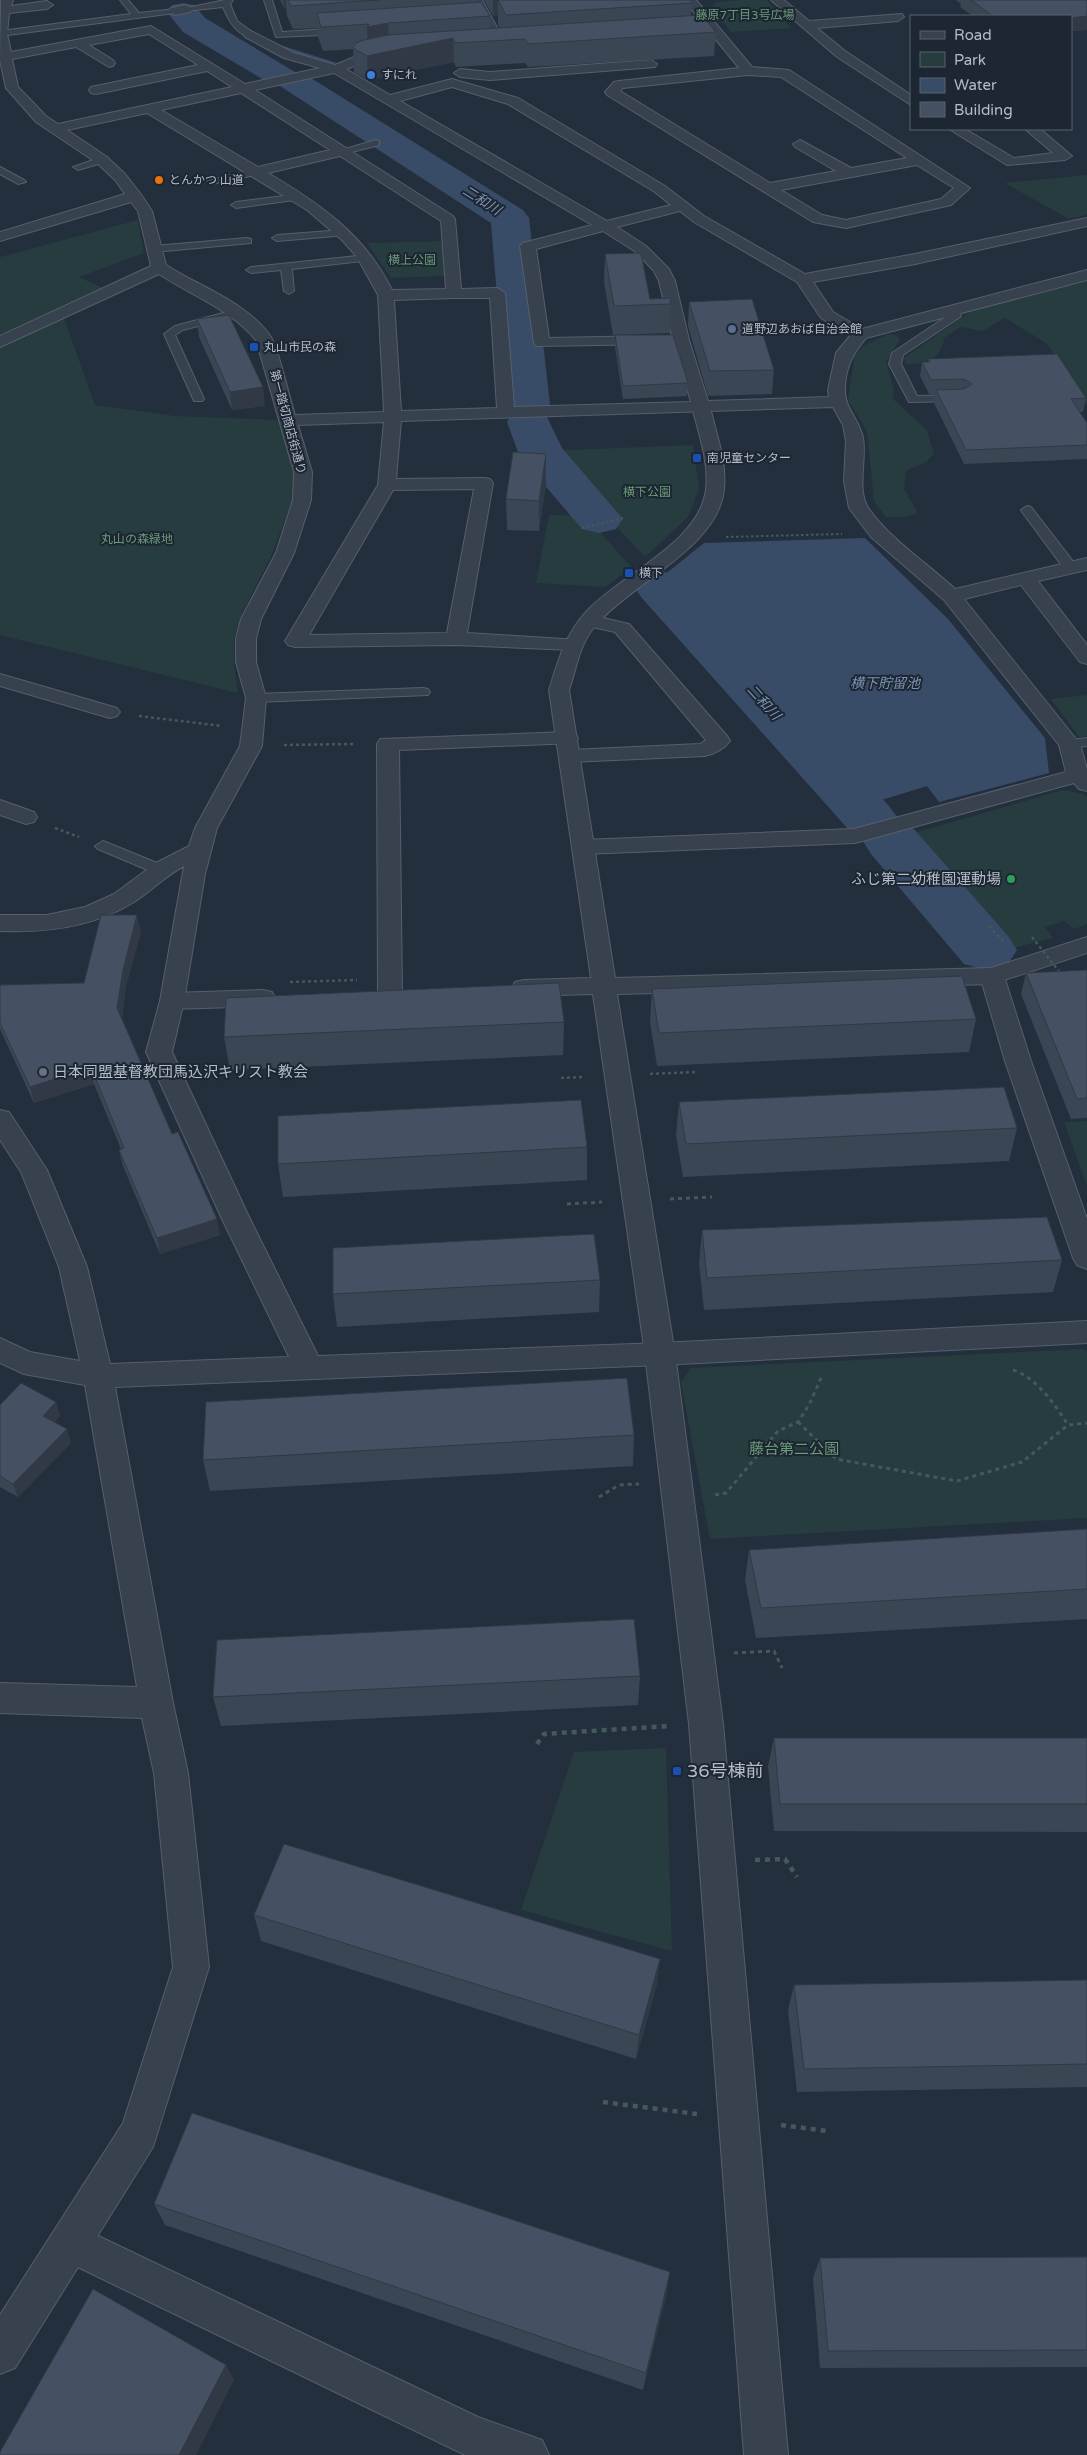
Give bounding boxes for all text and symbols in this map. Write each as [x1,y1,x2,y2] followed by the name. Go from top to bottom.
[695,8,795,22] park label: 藤原7丁目3号広場
[910,15,1072,130] legend
[954,26,992,44] text: Road
[954,51,986,69] text: Park
[381,68,417,82] place label: すにれ
[365,69,377,81] marker: すにれ
[954,76,997,94] text: Water
[954,101,1013,119] text: Building
[169,173,244,187] place label: とんかつ 山道
[153,174,165,186] marker: とんかつ 山道
[459,182,506,220] water label: 二和川
[388,253,436,267] park label: 横上公園
[742,322,862,336] place label: 道野辺あおば自治会館
[726,323,738,335] marker: 道野辺あおば自治会館
[264,340,336,354] place label: 丸山市民の森
[248,341,260,353] marker: 丸山市民の森
[267,368,309,476] street label: 第一踏切商店街通り
[707,451,791,465] place label: 南児童センター
[691,452,703,464] marker: 南児童センター
[623,485,671,499] park label: 横下公園
[101,532,173,546] park label: 丸山の森緑地
[639,566,663,580] place label: 横下
[623,567,635,579] marker: 横下
[850,675,922,692] water label: 横下貯留池
[743,681,785,725] water label: 二和川
[851,870,1001,888] place label: ふじ第二幼稚園運動場
[1005,873,1017,885] marker: ふじ第二幼稚園運動場
[53,1063,308,1081] place label: 日本同盟基督教団馬込沢キリスト教会
[37,1066,49,1078] marker: 日本同盟基督教団馬込沢キリスト教会
[749,1440,839,1458] park label: 藤台第二公園
[687,1760,764,1782] place label: 36号棟前
[671,1765,683,1777] marker: 36号棟前

